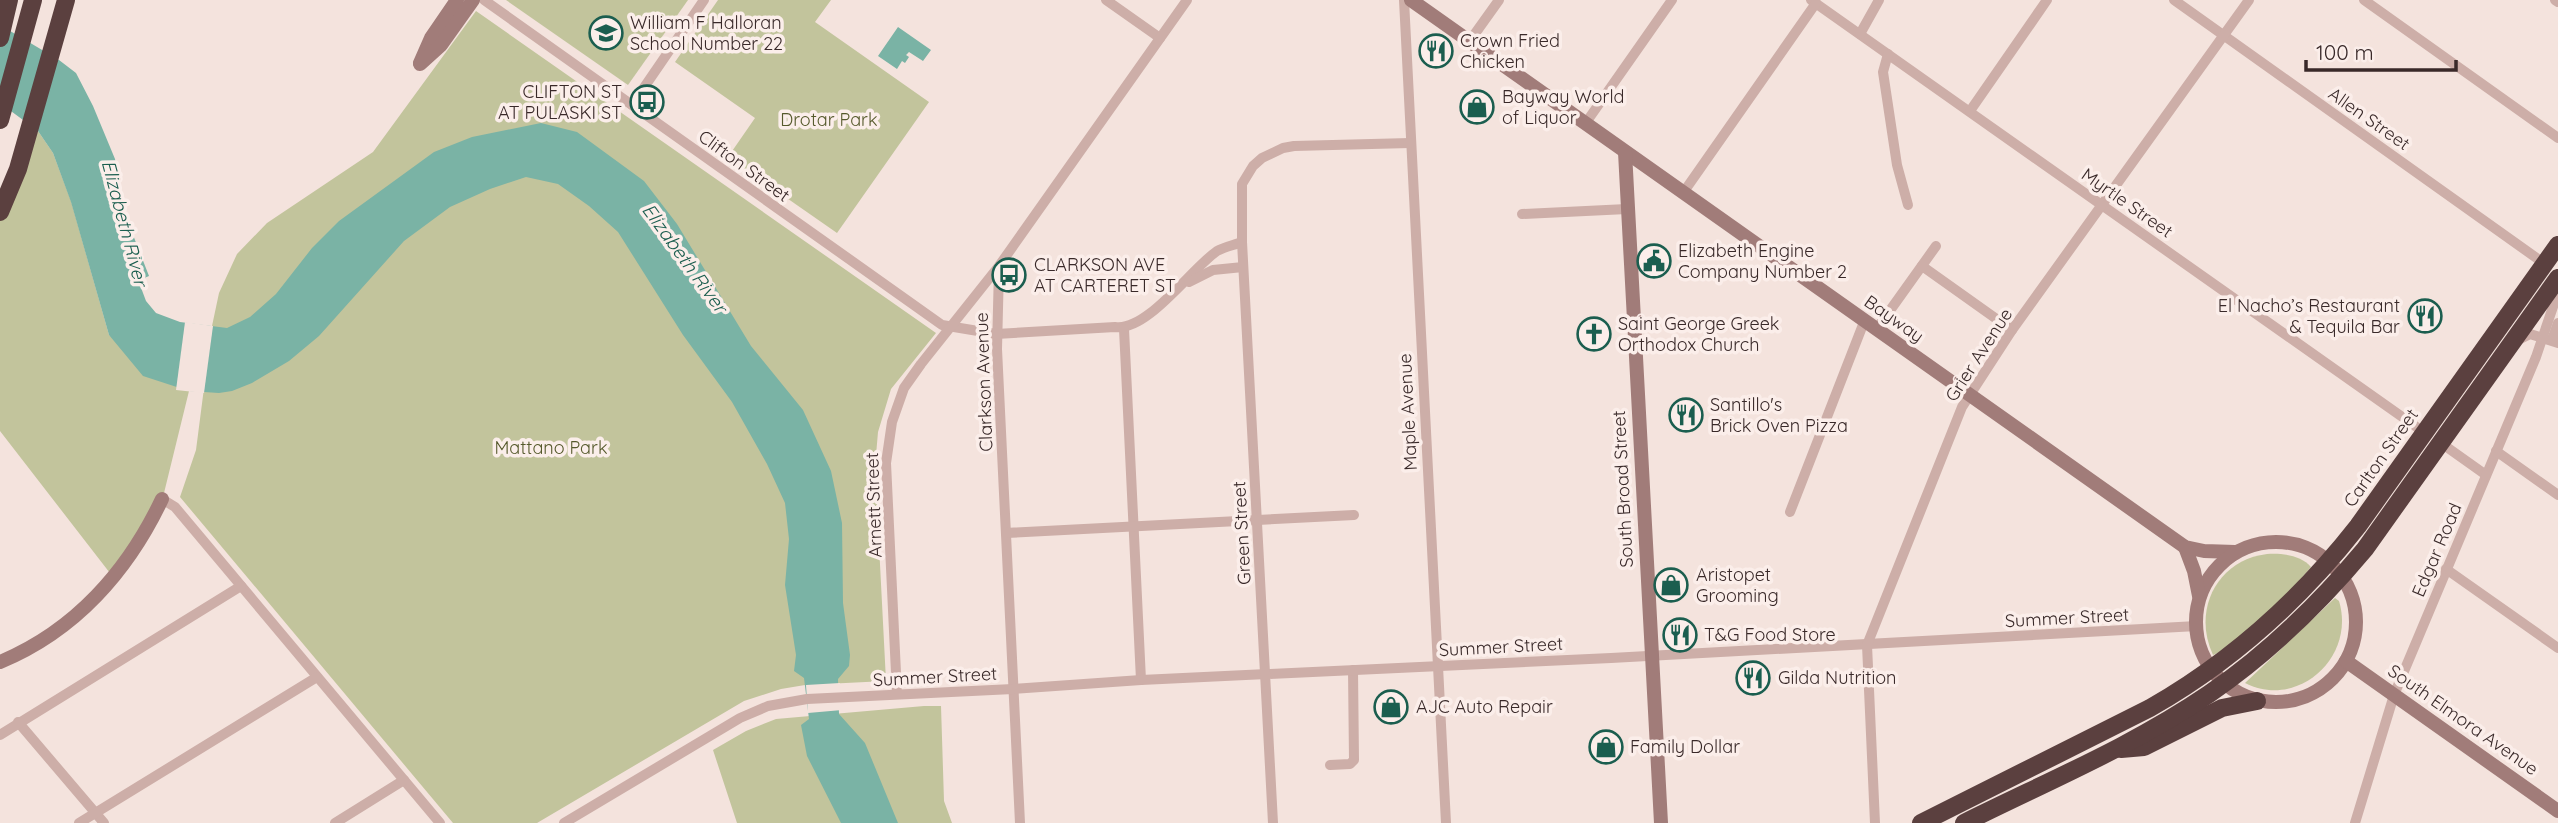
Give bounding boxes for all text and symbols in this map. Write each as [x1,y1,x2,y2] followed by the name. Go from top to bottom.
[630,11,783,55] place label: William F Halloran School Number 22
[587,14,625,52] school or university icon: William F Halloran School Number 22
[2306,28,2456,72] scale bar
[1460,29,1560,73] place label: Crown Fried Chicken
[1417,32,1455,70] restaurant icon: Crown Fried Chicken
[2316,39,2374,65] text: 100 m
[498,80,622,124] place label: CLIFTON ST AT PULASKI ST
[2324,82,2415,155] street label: Allen Street
[628,83,666,121] bus stop icon: CLIFTON ST AT PULASKI ST
[1502,85,1624,129] place label: Bayway World of Liquor
[1458,88,1496,126] shop icon: Bayway World of Liquor
[780,108,878,131] park label: Drotar Park
[694,125,795,207] street label: Clifton Street
[97,157,154,291] water label: Elizabeth River
[2077,163,2177,243] street label: Myrtle Street
[637,199,734,320] water label: Elizabeth River
[1678,239,1847,283] place label: Elizabeth Engine Company Number 2
[1635,242,1673,280] public building icon: Elizabeth Engine Company Number 2
[1034,253,1176,297] place label: CLARKSON AVE AT CARTERET ST
[990,256,1028,294] bus stop icon: CLARKSON AVE AT CARTERET ST
[1860,290,1929,347] street label: Bayway
[2218,294,2400,338] place label: El Nacho’s Restaurant & Tequila Bar
[2406,297,2444,335] restaurant icon: El Nacho’s Restaurant & Tequila Bar
[1940,304,2017,406] street label: Grier Avenue
[970,312,997,452] street label: Clarkson Avenue
[1618,312,1779,356] place label: Saint George Greek Orthodox Church
[1575,315,1613,353] church icon: Saint George Greek Orthodox Church
[1393,353,1422,471] street label: Maple Avenue
[1710,393,1848,437] place label: Santillo's Brick Oven Pizza
[1667,396,1705,434] restaurant icon: Santillo's Brick Oven Pizza
[2338,404,2423,511] street label: Carlton Street
[1607,410,1638,568] street label: South Broad Street
[494,436,608,459] park label: Mattano Park
[860,452,887,558] street label: Arnett Street
[1227,481,1256,586] street label: Green Street
[2406,499,2467,600] street label: Edgar Road
[1696,563,1779,607] place label: Aristopet Grooming
[1652,566,1690,604] shop icon: Aristopet Grooming
[2004,603,2130,632] street label: Summer Street
[1661,616,1699,654] restaurant icon: T&G Food Store
[1704,623,1836,646] place label: T&G Food Store
[1438,632,1564,661] street label: Summer Street
[1734,659,1772,697] restaurant icon: Gilda Nutrition
[2384,659,2543,780] street label: South Elmora Avenue
[872,662,998,691] street label: Summer Street
[1778,666,1897,689] place label: Gilda Nutrition
[1372,688,1410,726] shop icon: AJC Auto Repair
[1416,695,1553,718] place label: AJC Auto Repair
[1587,728,1625,766] shop icon: Family Dollar
[1630,735,1740,758] place label: Family Dollar

